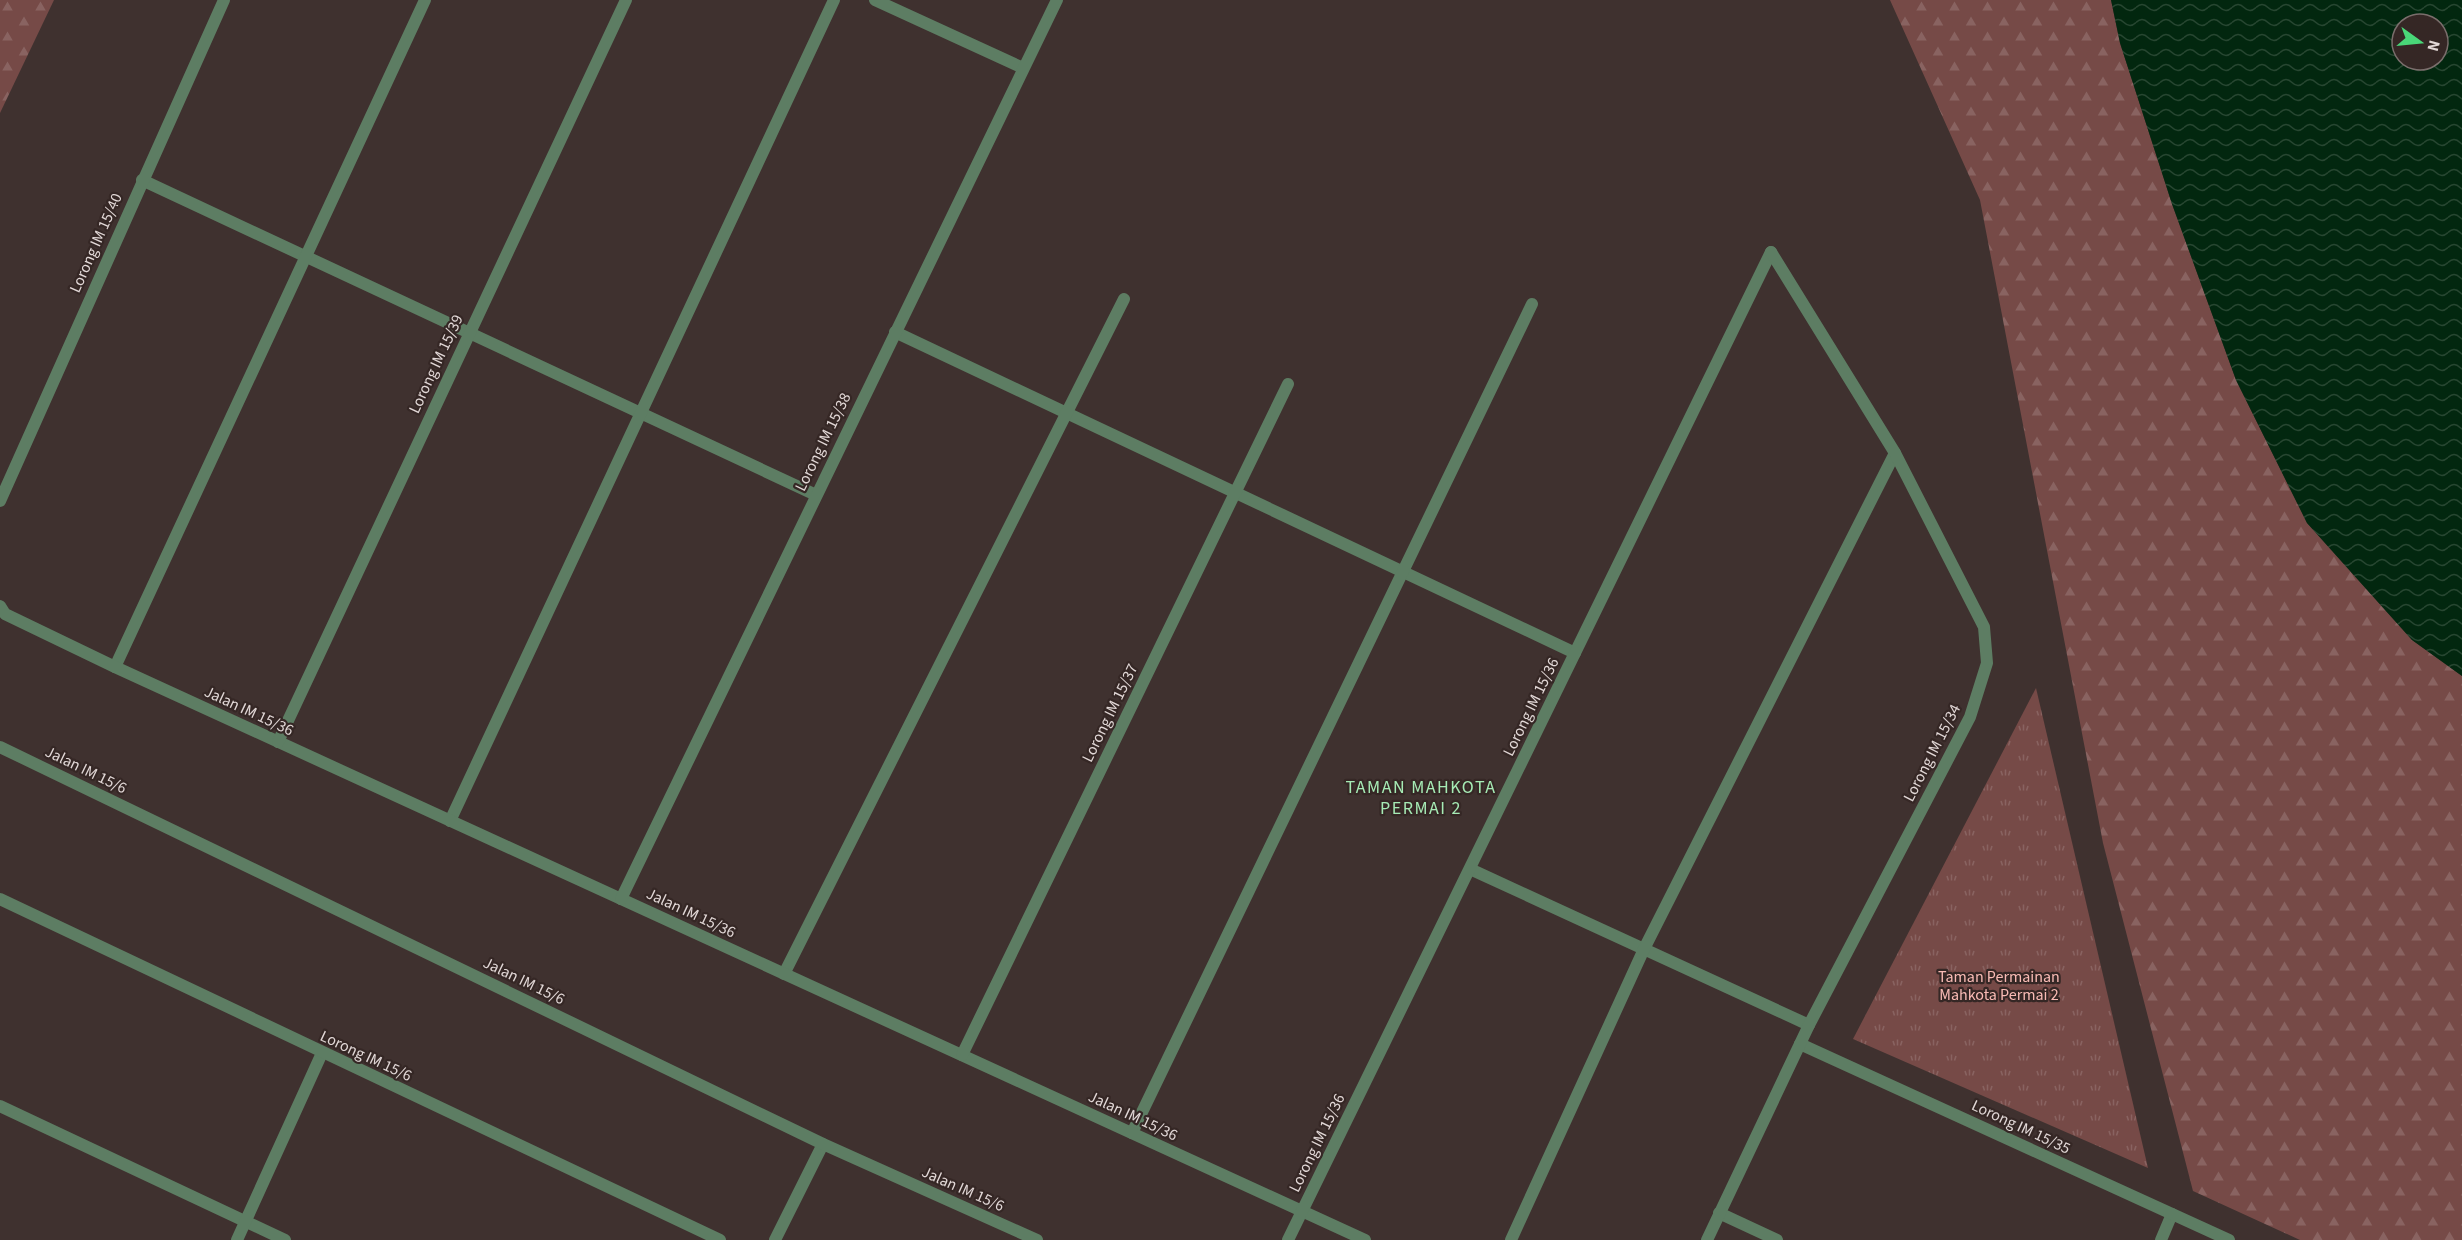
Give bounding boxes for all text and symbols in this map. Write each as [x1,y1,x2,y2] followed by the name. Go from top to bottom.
[2390,12,2450,72] north arrow
[2422,38,2446,54] text: N
[64,190,128,296] street label: Lorong IM 15/40
[403,311,469,417] street label: Lorong IM 15/39
[790,389,856,495] street label: Lorong IM 15/38
[1498,654,1564,760] street label: Lorong IM 15/36
[1077,660,1143,766] street label: Lorong IM 15/37
[201,681,297,741] street label: Jalan IM 15/36
[1898,700,1966,806] street label: Lorong IM 15/34
[41,741,131,799] street label: Jalan IM 15/6
[1345,775,1497,821] district label: TAMAN MAHKOTA PERMAI 2
[643,883,739,943] street label: Jalan IM 15/36
[479,952,569,1010] street label: Jalan IM 15/6
[1938,966,2060,1006] park label: Taman Permainan Mahkota Permai 2
[317,1025,415,1087] street label: Lorong IM 15/6
[1085,1086,1181,1146] street label: Jalan IM 15/36
[1284,1090,1350,1196] street label: Lorong IM 15/36
[1968,1094,2074,1160] street label: Lorong IM 15/35
[918,1161,1008,1217] street label: Jalan IM 15/6

